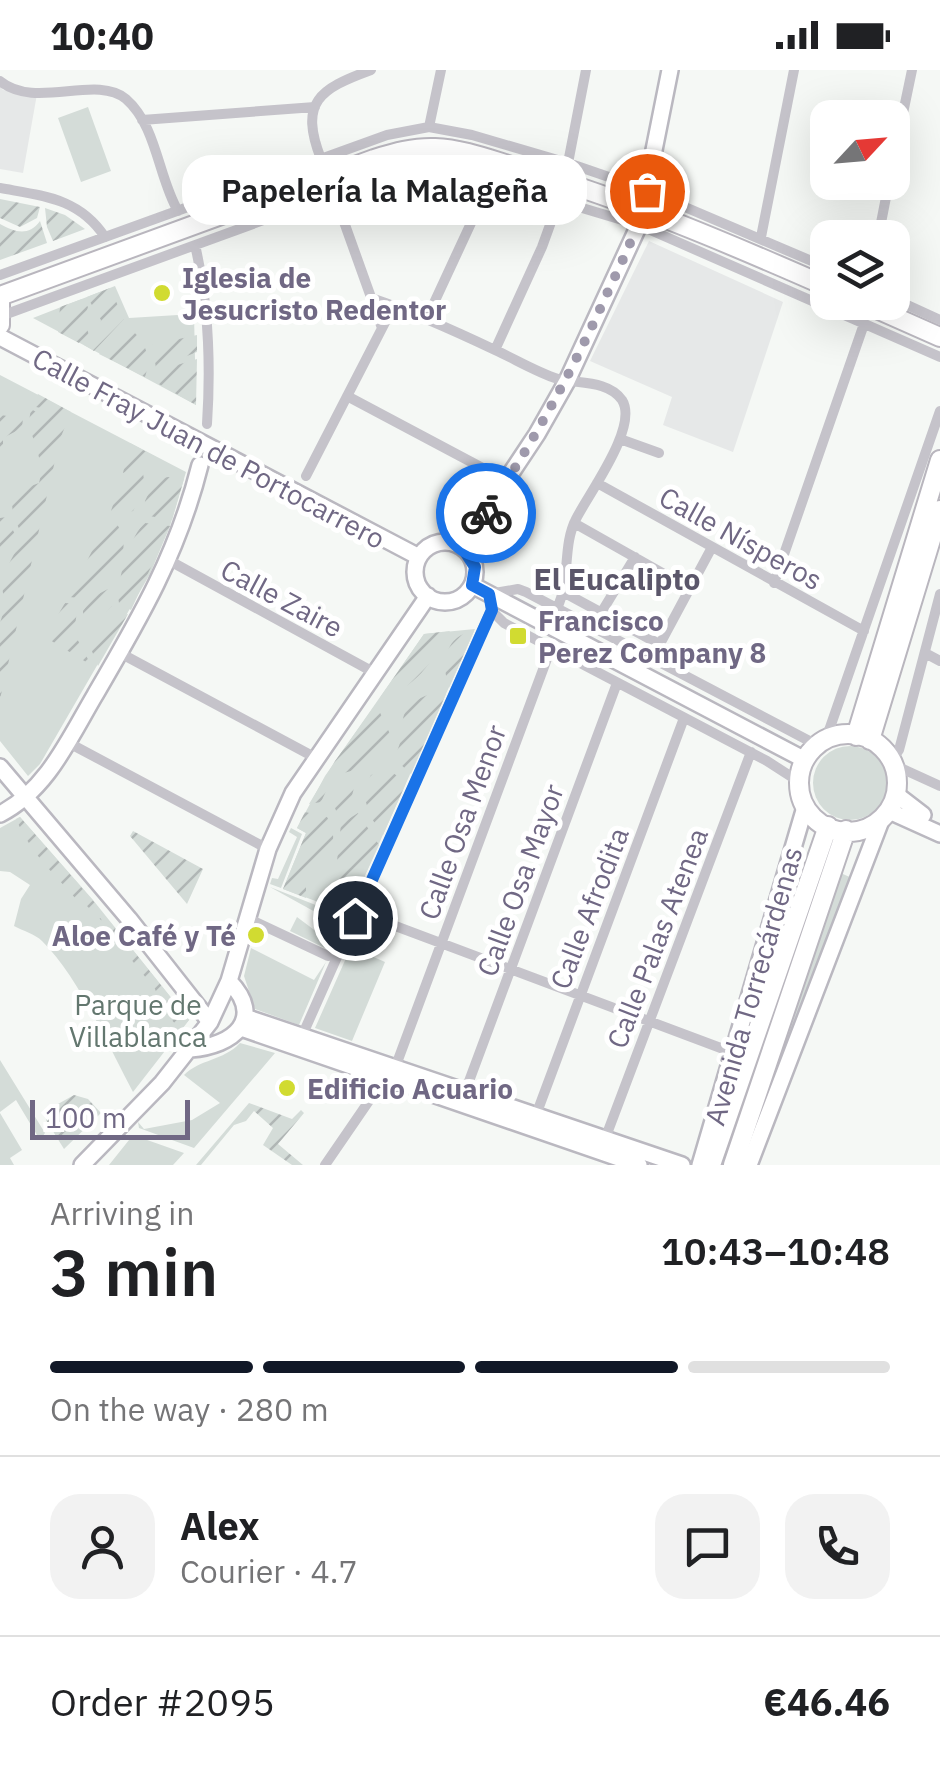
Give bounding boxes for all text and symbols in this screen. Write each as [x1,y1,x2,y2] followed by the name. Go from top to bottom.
[50,11,154,60] text: 10:40
[810,100,910,200] north arrow
[810,100,910,320] map controls
[605,149,690,234] pin
[182,156,587,226] callout: Papelería la Malageña
[620,164,675,219] icon: bag
[221,169,548,211] text: Papelería la Malageña
[810,220,910,320] button: layers
[182,259,446,328] place label: Iglesia de Jesucristo Redentor
[151,282,173,304] marker: Iglesia de Jesucristo Redentor
[26,339,392,557] street label: Calle Fray Juan de Portocarrero
[436,463,536,563] courier
[653,478,829,598] street label: Calle Nísperos
[459,486,514,541] icon: bike
[215,550,349,646] street label: Calle Zaire
[533,559,701,598] district label: El Eucalipto
[538,602,766,671] place label: Francisco Perez Company 8
[507,625,529,647] marker: Francisco Perez Company 8
[410,720,514,924] street label: Calle Osa Menor
[468,779,572,981] street label: Calle Osa Mayor
[541,822,637,994] street label: Calle Afrodita
[598,823,716,1053] street label: Calle Palas Atenea
[696,843,810,1129] street label: Avenida Torrecárdenas
[313,876,398,961] pin
[328,891,383,946] icon: home
[52,917,236,954] place label: Aloe Café y Té
[245,924,267,946] marker: Aloe Café y Té
[69,986,207,1055] park label: Parque de Villablanca
[307,1070,513,1107] place label: Edificio Acuario
[276,1077,298,1099] marker: Edificio Acuario
[30,1095,190,1140] scale bar
[45,1099,126,1136] text: 100 m
[50,1192,195,1234] text: Arriving in
[661,1226,890,1275] text: 10:43–10:48
[50,1229,218,1314] text: 3 min
[50,1388,329,1430] text: On the way · 280 m
[50,1494,155,1599] button: person
[655,1494,760,1599] button: chat
[785,1494,890,1599] button: phone
[180,1501,260,1550] text: Alex
[180,1550,358,1592] text: Courier · 4.7
[50,1677,275,1726] text: Order #2095
[763,1677,890,1726] text: €46.46

